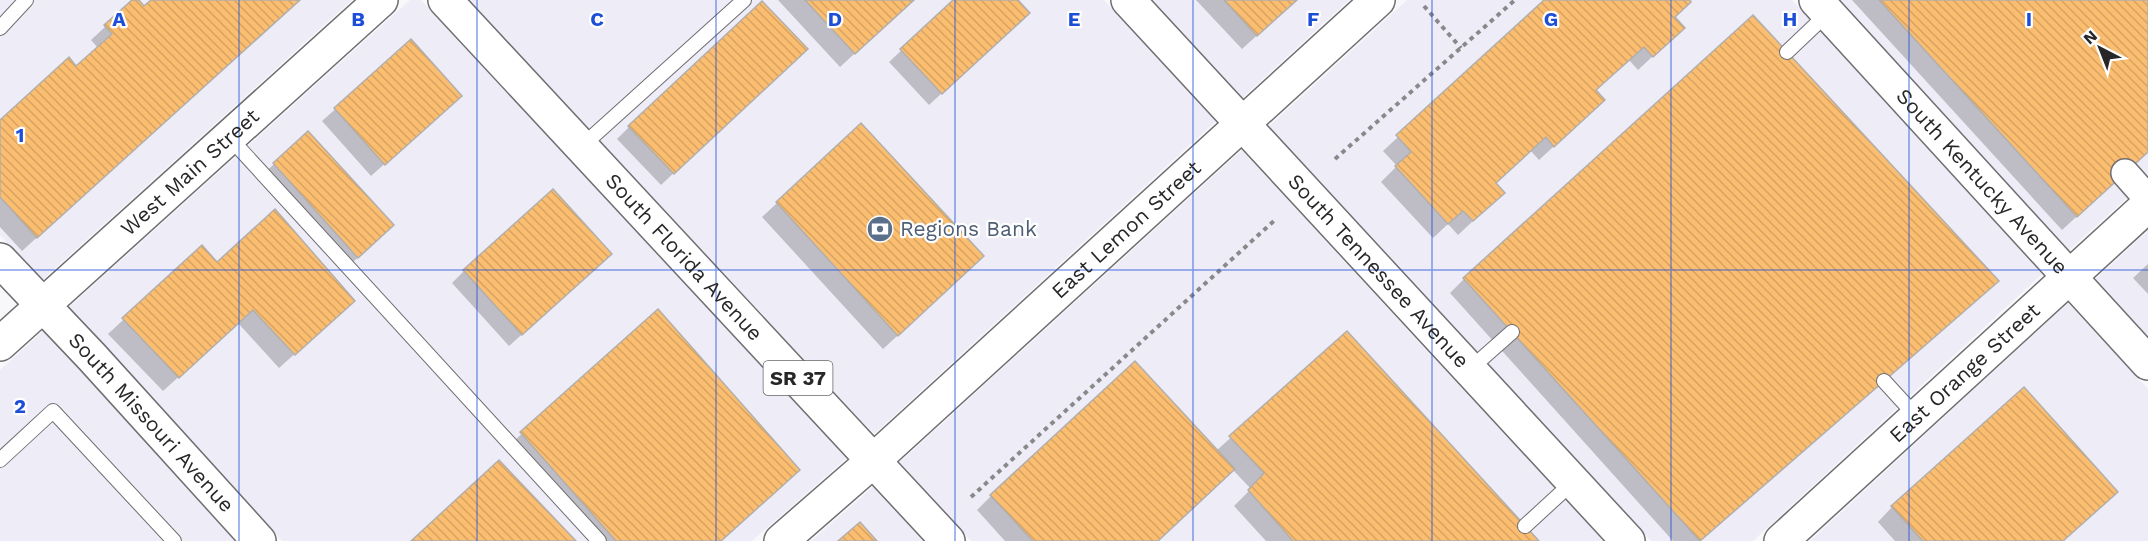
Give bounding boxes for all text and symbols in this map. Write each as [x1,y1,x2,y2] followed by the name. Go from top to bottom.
[112,7,126,31] text: A
[351,7,365,31] text: B
[590,7,604,31] text: C
[828,7,842,31] text: D
[1068,7,1080,31] text: E
[1307,7,1319,31] text: F
[1544,7,1558,31] text: G
[1783,7,1797,31] text: H
[2026,7,2032,31] text: I
[2070,18,2130,78] north arrow
[2080,26,2101,48] text: N
[1891,83,2073,279] street label: South Kentucky Avenue
[115,103,264,241] street label: West Main Street
[16,123,24,147] text: 1
[1046,155,1206,304] street label: East Lemon Street
[601,168,768,346] street label: South Florida Avenue
[1283,168,1475,373] street label: South Tennessee Avenue
[865,214,895,244] bank icon: Regions Bank
[900,216,1037,241] place label: Regions Bank
[1884,297,2045,448] street label: East Orange Street
[64,327,240,517] street label: South Missouri Avenue
[764,361,832,395] road number: SR 37
[14,394,26,418] text: 2

